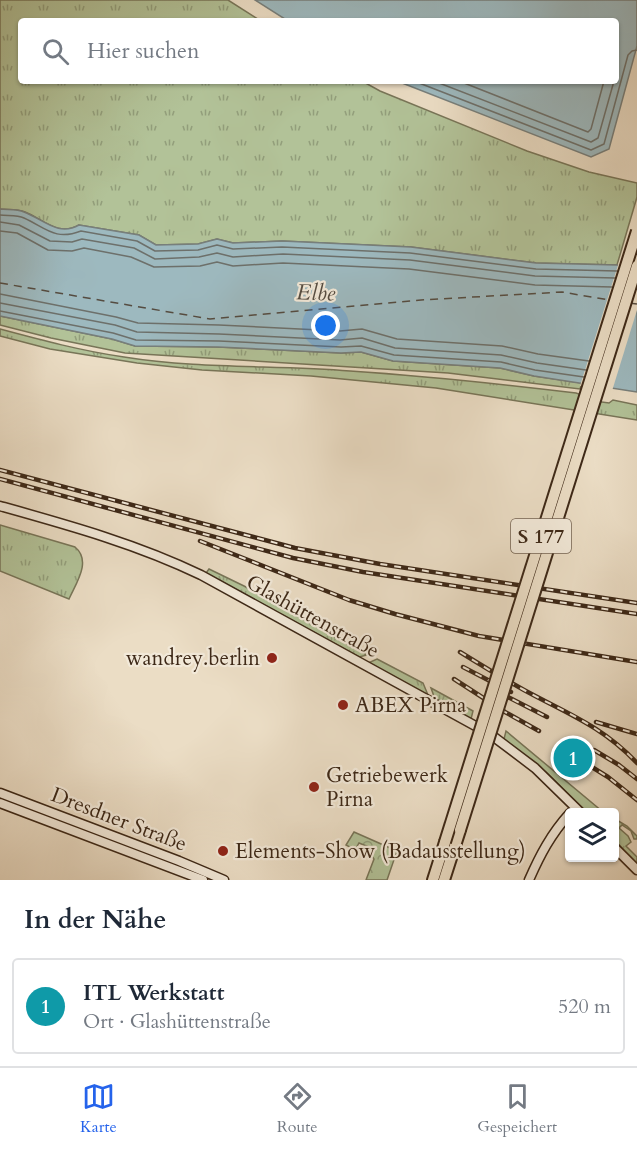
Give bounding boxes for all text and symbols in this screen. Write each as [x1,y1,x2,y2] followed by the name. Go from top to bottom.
[18,18,619,84] search box
[39,35,72,68] icon: search
[87,36,200,66] text: Hier suchen
[296,277,336,309] water label: Elbe
[311,311,340,340] your location
[511,519,571,553] road number: S 177
[241,568,385,665] street label: Glashüttenstraße
[126,644,260,673] place label: wandrey.berlin
[265,651,279,665] marker: wandrey.berlin
[355,691,466,720] place label: ABEX Pirna
[336,698,350,712] marker: ABEX Pirna
[554,736,592,780] pin: 1
[326,761,449,814] place label: Getriebewerk Pirna
[47,780,191,859] street label: Dresdner Straße
[307,780,321,794] marker: Getriebewerk Pirna
[565,808,619,862] map controls
[565,808,619,862] button: layers
[235,837,526,866] place label: Elements-Show (Badausstellung)
[216,844,230,858] marker: Elements-Show (Badausstellung)
[24,902,166,937] text: In der Nähe
[83,978,224,1008] text: ITL Werkstatt
[40,993,51,1020] text: 1
[558,993,611,1020] text: 520 m
[83,1008,271,1035] text: Ort · Glashüttenstraße
[80,1080,117,1138] tab: Karte
[277,1080,318,1138] tab: Route
[477,1080,557,1138] tab: Gespeichert

